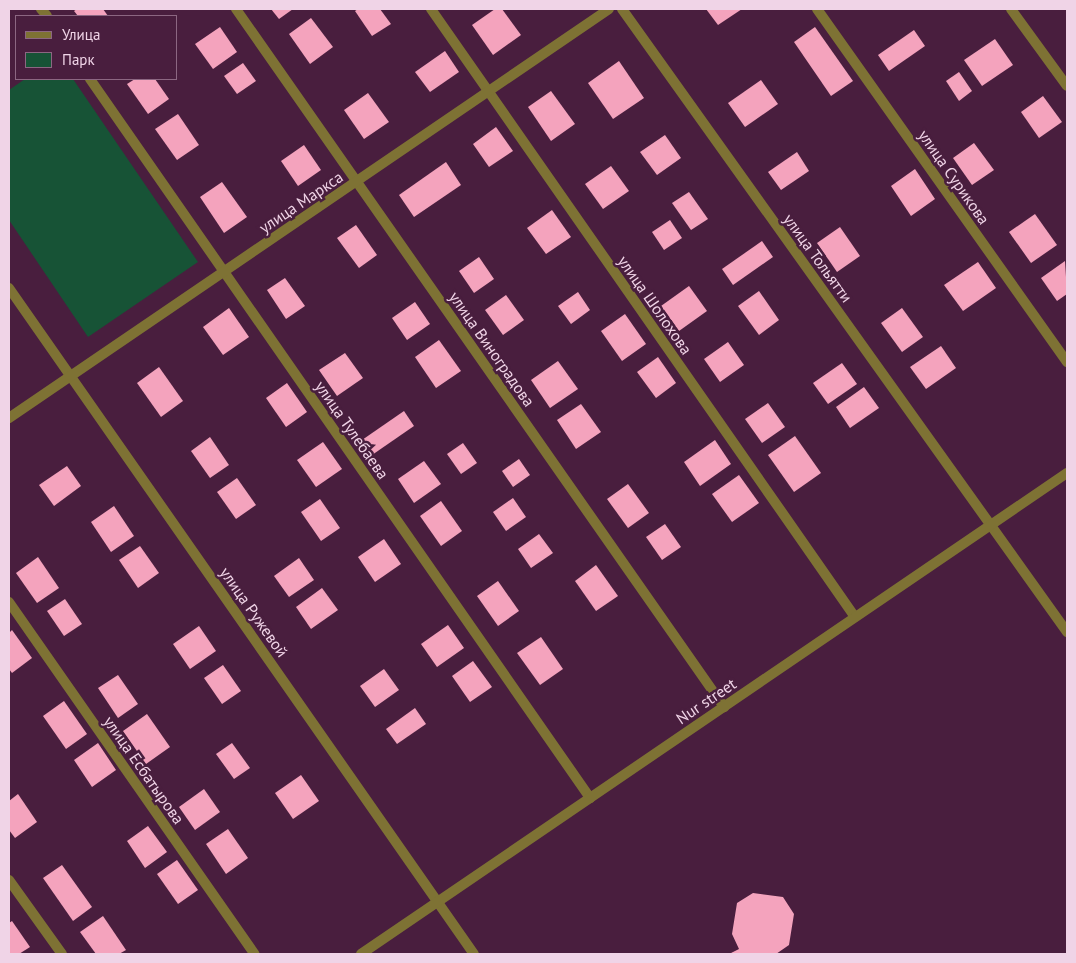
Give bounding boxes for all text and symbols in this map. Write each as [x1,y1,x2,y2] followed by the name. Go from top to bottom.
[15,15,178,80] legend
[62,25,100,44] text: Улица
[62,50,95,69] text: Парк
[914,126,994,228] street label: улица Сурикова
[255,167,347,237] street label: улица Маркса
[779,210,857,306] street label: улица Тольятти
[614,252,696,358] street label: улица Шолохова
[445,288,539,410] street label: улица Виноградова
[311,377,393,483] street label: улица Тулебаева
[216,563,292,661] street label: улица Ружевой
[672,674,740,728] street label: Nur street
[100,712,188,828] street label: улица Есбатырова

